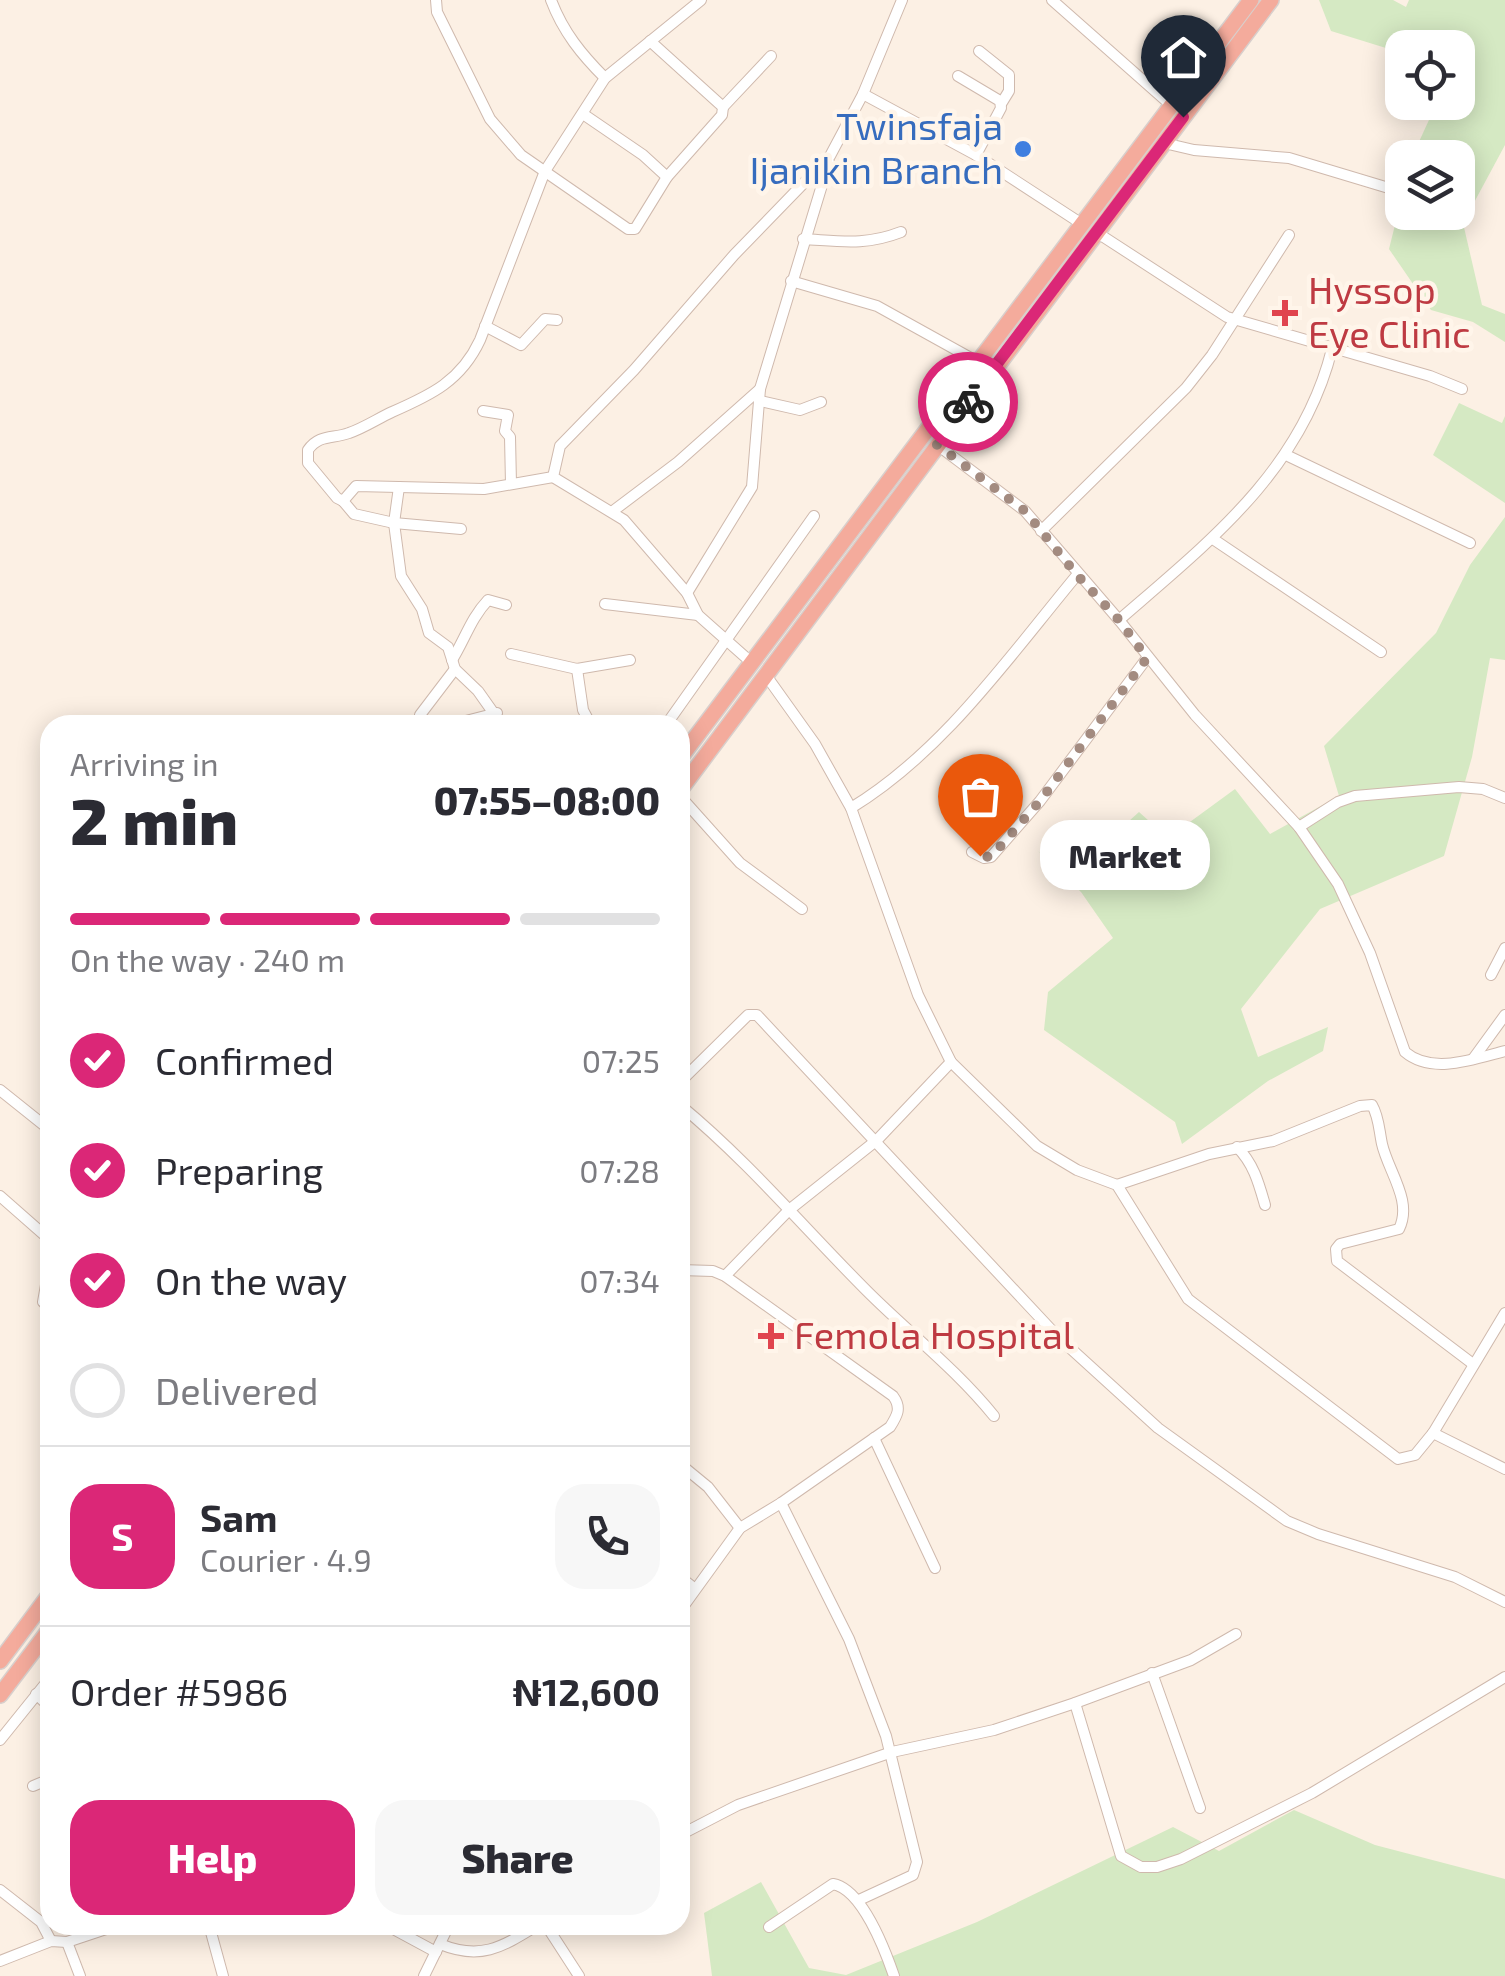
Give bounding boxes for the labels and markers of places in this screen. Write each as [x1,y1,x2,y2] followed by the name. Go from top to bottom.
[1141,15,1226,118] pin
[749,102,1003,192] place label: Twinsfaja Ijanikin Branch
[1012,138,1034,160] marker: Twinsfaja Ijanikin Branch
[1308,266,1471,356] place label: Hyssop Eye Clinic
[1272,300,1298,326] marker: Hyssop Eye Clinic
[938,754,1023,857] pin
[1040,821,1210,891] callout: Market
[794,1311,1074,1357] place label: Femola Hospital
[758,1323,784,1349] marker: Femola Hospital

